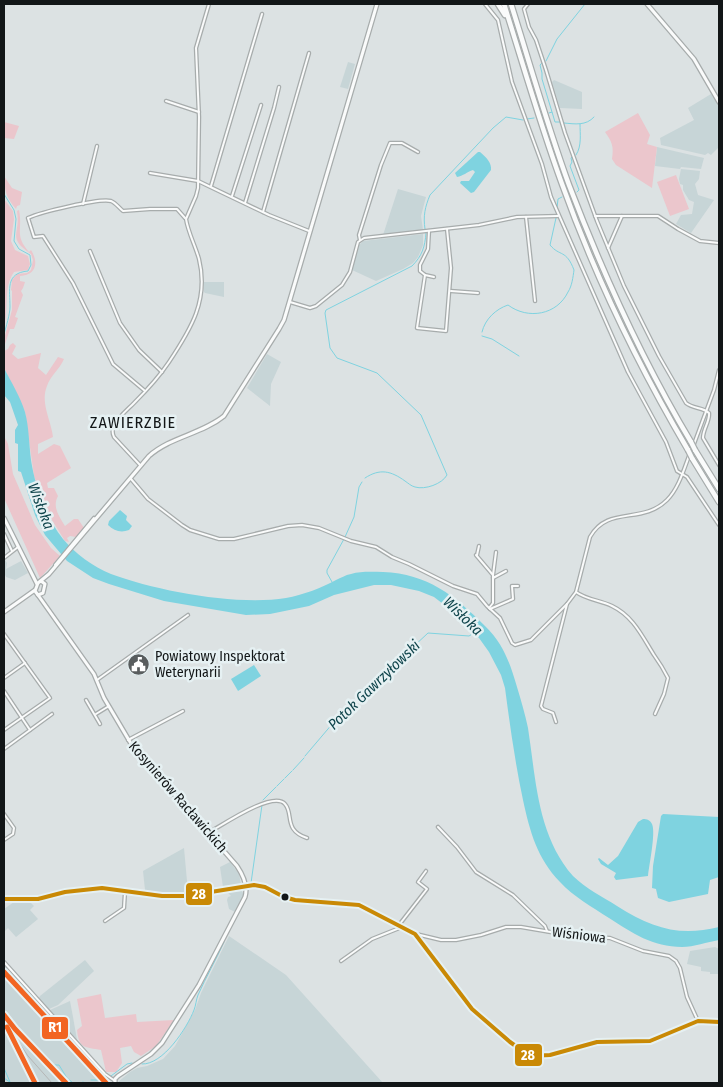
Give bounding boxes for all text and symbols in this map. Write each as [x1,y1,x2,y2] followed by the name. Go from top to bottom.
[90,413,176,432] district label: ZAWIERZBIE
[24,480,58,532] water label: Wisłoka
[439,593,487,639] water label: Wisłoka
[324,636,424,734] water label: Potok Gawrzyłowski
[155,648,285,681] place label: Powiatowy Inspektorat Weterynarii
[127,652,151,676] public building icon: Powiatowy Inspektorat Weterynarii
[125,738,231,856] street label: Kosynierów Racławickich
[185,882,213,906] line badge: 28
[191,886,207,903] text: 28
[280,892,290,902] unlabelled marker
[551,923,607,947] street label: Wiśniowa
[41,1016,69,1040] line badge: R1
[48,1019,62,1036] text: R1
[514,1043,543,1067] line badge: 28
[520,1047,536,1064] text: 28

